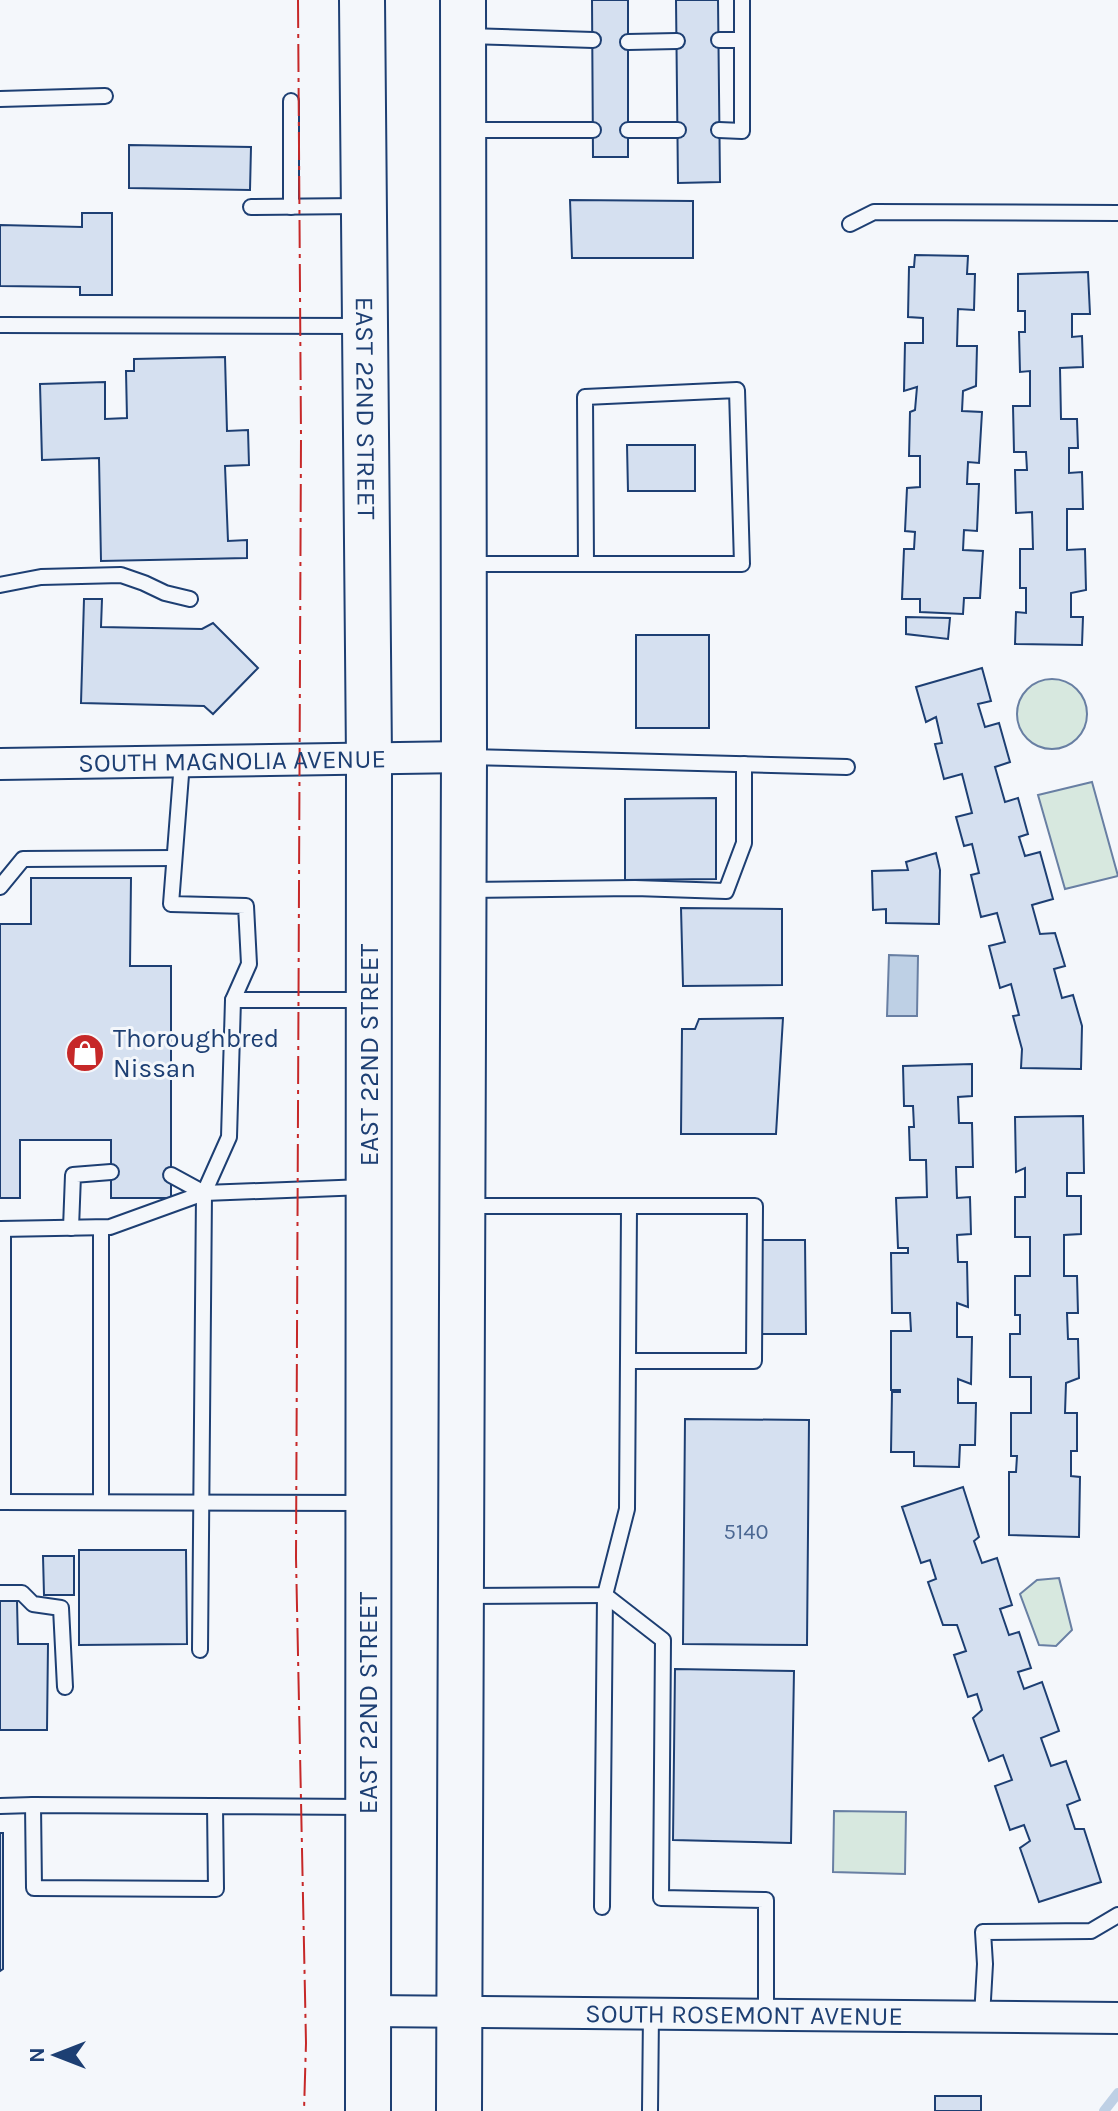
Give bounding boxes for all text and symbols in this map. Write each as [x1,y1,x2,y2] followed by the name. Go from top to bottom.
[349,296,382,519] street label: EAST 22ND STREET
[78,743,386,778] street label: SOUTH MAGNOLIA AVENUE
[354,944,385,1166] street label: EAST 22ND STREET
[113,1023,279,1084] place label: Thoroughbred Nissan
[64,1032,106,1074] shop icon: Thoroughbred Nissan
[723,1519,769,1545] house number: 5140
[353,1592,384,1814] street label: EAST 22ND STREET
[585,1998,903,2031] street label: SOUTH ROSEMONT AVENUE
[16,2015,96,2095] north arrow
[24,2047,50,2063] text: N

